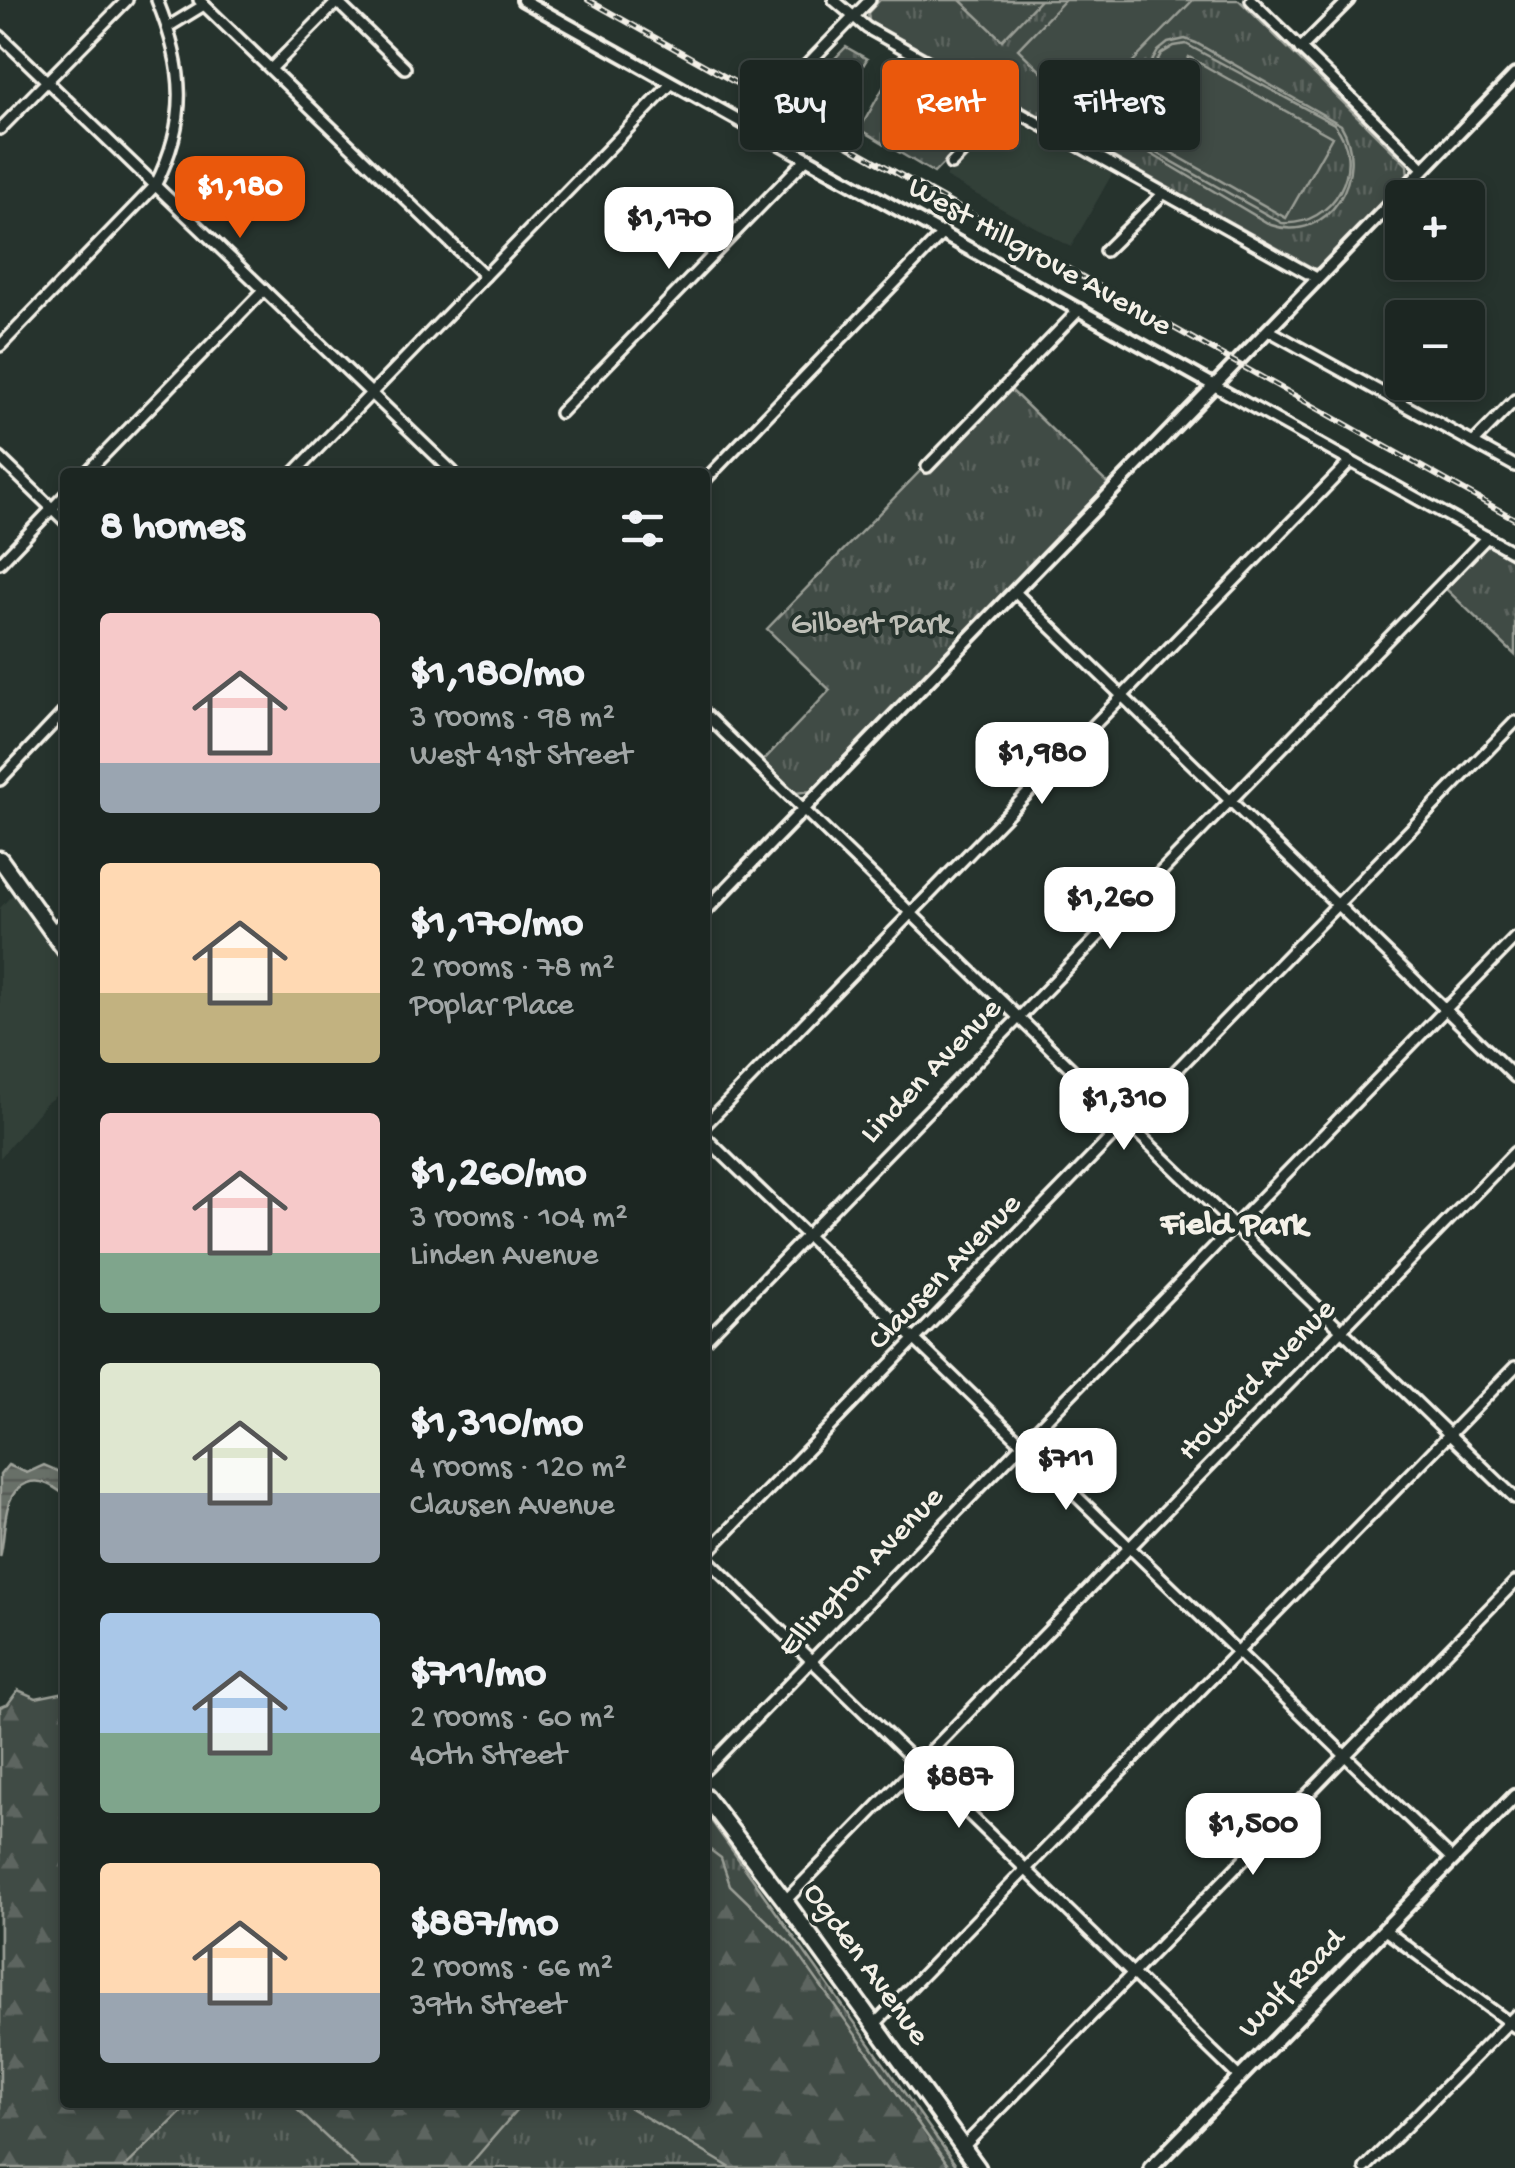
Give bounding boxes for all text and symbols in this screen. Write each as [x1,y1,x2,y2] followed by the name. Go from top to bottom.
[740,60,862,150] chip: Buy
[882,60,1019,150] chip: Rent
[1039,60,1200,150] chip: Filters
[159,156,321,241] pin: $1,180
[197,169,283,207] text: $1,180
[900,170,1178,347] street label: West Hillgrove Avenue
[1385,180,1485,400] map controls
[1385,180,1485,280] button: +
[588,187,750,272] pin: $1,170
[626,200,712,238] text: $1,170
[1385,300,1485,400] button: −
[615,501,670,556] icon: filters
[100,504,244,553] text: 8 homes
[791,607,954,645] park label: Gilbert Park
[410,651,585,700] text: $1,180/mo
[180,653,300,773] icon: home
[410,700,615,738] text: 3 rooms · 98 m²
[961,722,1123,807] pin: $1,980
[997,735,1087,773] text: $1,980
[410,738,632,776] text: West 41st Street
[1029,867,1191,952] pin: $1,260
[1066,880,1154,918] text: $1,260
[410,901,583,950] text: $1,170/mo
[180,903,300,1023] icon: home
[410,950,615,988] text: 2 rooms · 78 m²
[410,988,574,1026] text: Poplar Place
[853,991,1011,1153] street label: Linden Avenue
[1043,1068,1205,1153] pin: $1,310
[1081,1081,1167,1119] text: $1,310
[410,1151,586,1200] text: $1,260/mo
[180,1153,300,1273] icon: home
[861,1186,1031,1360] street label: Clausen Avenue
[410,1200,628,1238] text: 3 rooms · 104 m²
[1160,1206,1311,1247] district label: Field Park
[410,1238,598,1276] text: Linden Avenue
[1171,1291,1345,1470] street label: Howard Avenue
[410,1401,583,1450] text: $1,310/mo
[180,1403,300,1523] icon: home
[1007,1428,1125,1513] pin: $711
[1038,1441,1094,1479] text: $711
[410,1450,627,1488] text: 4 rooms · 120 m²
[771,1479,953,1666] street label: Ellington Avenue
[410,1488,614,1526] text: Clausen Avenue
[410,1651,546,1700] text: $711/mo
[180,1653,300,1773] icon: home
[410,1700,615,1738] text: 2 rooms · 60 m²
[410,1738,566,1776] text: 40th Street
[900,1746,1018,1831] pin: $887
[926,1759,992,1797] text: $887
[1172,1793,1334,1878] pin: $1,500
[1208,1806,1298,1844] text: $1,500
[793,1876,937,2054] street label: Ogden Avenue
[410,1901,558,1950] text: $887/mo
[180,1903,300,2023] icon: home
[1231,1921,1356,2048] street label: Wolf Road
[410,1950,613,1988] text: 2 rooms · 66 m²
[410,1988,566,2026] text: 39th Street

